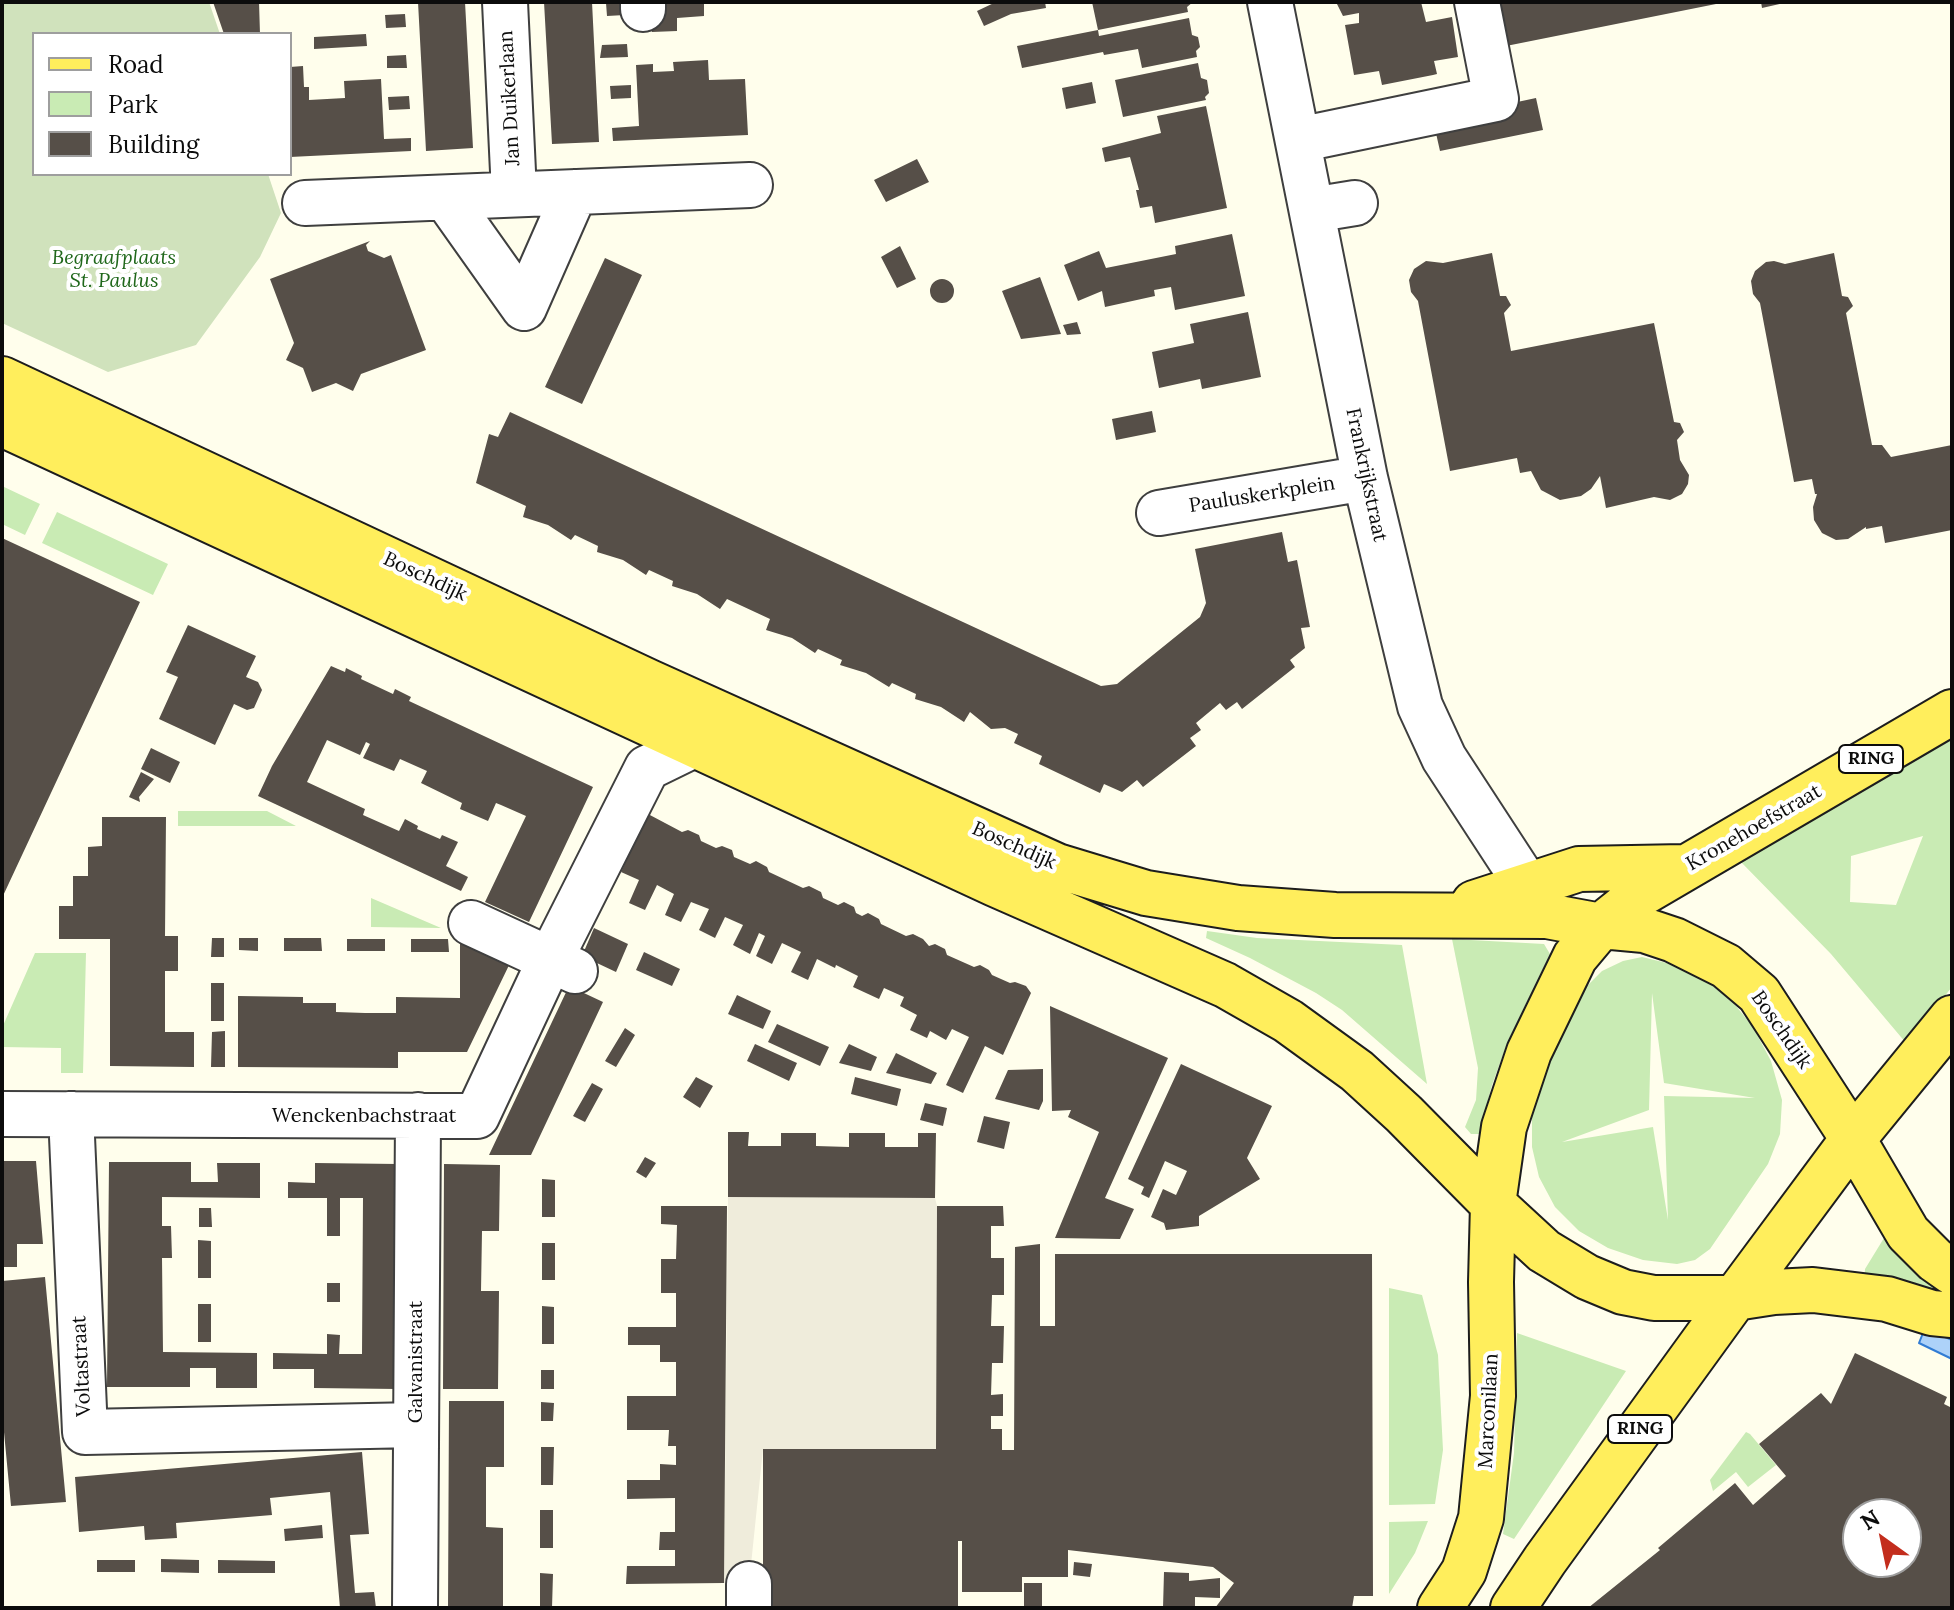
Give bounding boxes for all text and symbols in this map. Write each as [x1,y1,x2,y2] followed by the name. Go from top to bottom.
[494,30,526,166] street label: Jan Duikerlaan
[32,32,292,176] legend
[108,49,164,80] text: Road
[108,89,158,120] text: Park
[108,129,199,160] text: Building
[52,246,176,293] park label: Begraafplaats St. Paulus
[1340,406,1392,544] street label: Frankrijkstraat
[1187,472,1337,518] street label: Pauluskerkplein
[379,547,471,607] street label: Boschdijk
[1839,745,1903,773] road number: RING
[1682,780,1826,876] street label: Kronehoefstraat
[968,817,1060,875] street label: Boschdijk
[1745,986,1817,1074] street label: Boschdijk
[272,1104,456,1128] street label: Wenckenbachstraat
[404,1301,428,1423] street label: Galvanistraat
[67,1315,97,1417] street label: Voltastraat
[1474,1353,1504,1469] street label: Marconilaan
[1608,1415,1672,1443] road number: RING
[1842,1498,1922,1578] north arrow
[1855,1503,1885,1536] text: N

